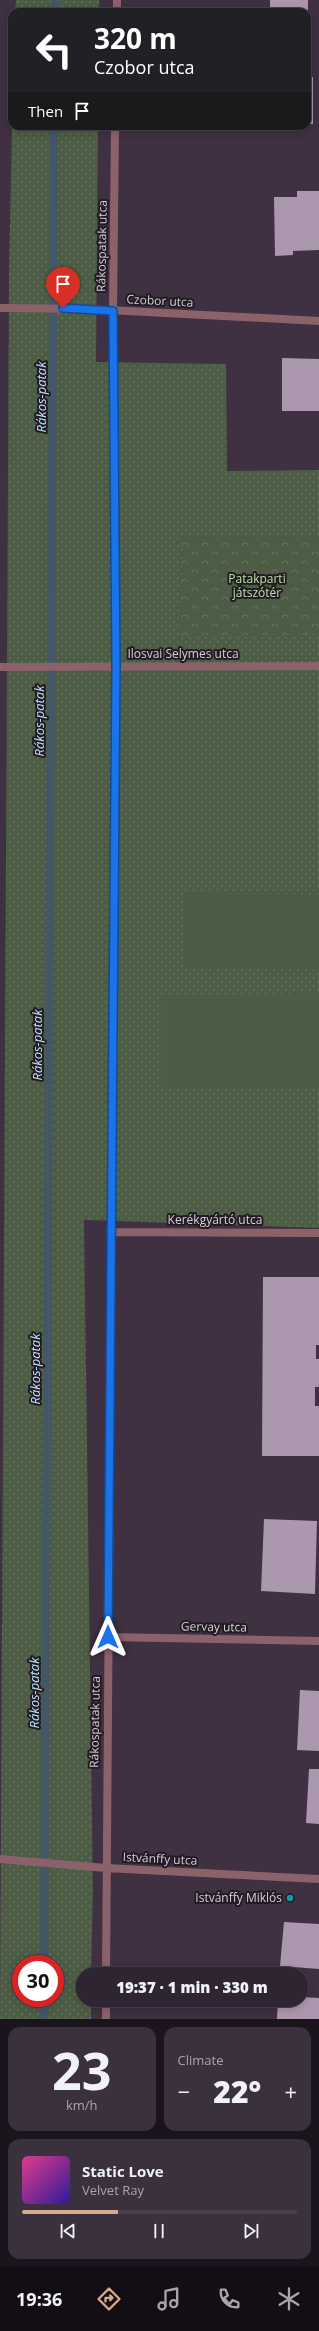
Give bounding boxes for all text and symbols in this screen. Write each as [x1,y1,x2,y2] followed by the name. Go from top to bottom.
[94,19,177,57] text: 320 m
[28,24,80,76] icon: left
[94,55,195,79] text: Czobor utca
[71,100,93,122] icon: arrive
[28,101,63,121] text: Then
[92,200,111,292] street label: Rákospatak utca
[46,267,80,308] pin
[52,273,74,295] icon: arrive
[126,290,194,311] street label: Czobor utca
[32,361,50,432] water label: Rákos-patak
[228,570,286,601] park label: Patakparti játszótér
[127,645,239,662] street label: Ilosvai Selymes utca
[30,685,48,756] water label: Rákos-patak
[28,1009,46,1080] water label: Rákos-patak
[168,1211,262,1228] street label: Kerékgyártó utca
[26,1333,44,1404] water label: Rákos-patak
[87,1616,129,1658] position arrow
[181,1617,247,1636] street label: Gervay utca
[25,1657,43,1728] water label: Rákos-patak
[85,1676,104,1768] street label: Rákospatak utca
[122,1848,198,1869] street label: Istvánffy utca
[195,1889,282,1906] place label: Istvánffy Miklós
[285,1893,295,1903] marker: Istvánffy Miklós
[12,1955,64,2007] speed limit sign: 30
[116,1977,268,1997] text: 19:37 · 1 min · 330 m
[52,2034,111,2105] text: 23
[178,2051,223,2069] text: Climate
[213,2071,261,2112] text: 22°
[178,2076,190,2106] text: −
[284,2076,297,2106] text: +
[66,2096,98,2114] text: km/h
[82,2161,164,2181] text: Static Love
[82,2181,144,2199] text: Velvet Ray
[57,2220,79,2242] icon: previous
[148,2220,170,2242] icon: pause
[240,2220,262,2242] icon: next
[95,2285,123,2313] icon: directions
[155,2285,183,2313] icon: music
[215,2285,243,2313] icon: phone
[275,2285,303,2313] icon: climate
[16,2287,62,2311] text: 19:36

